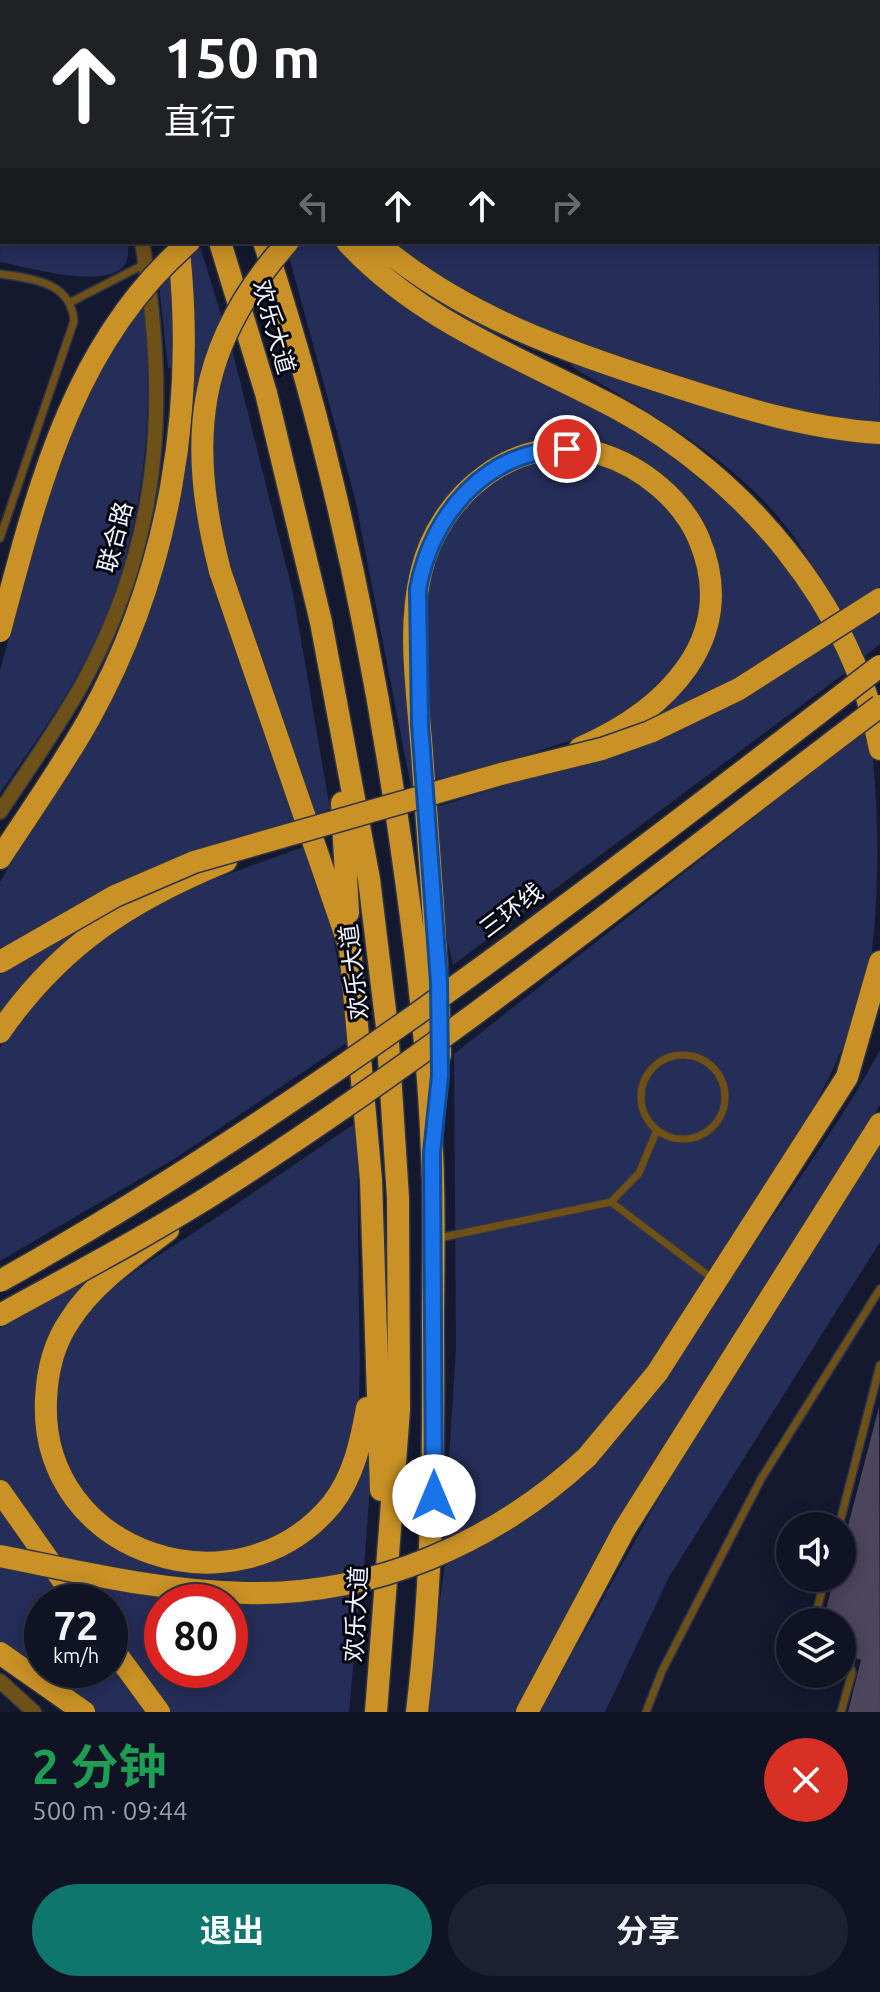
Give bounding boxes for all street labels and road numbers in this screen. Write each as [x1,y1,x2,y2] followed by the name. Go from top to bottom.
[248,277,300,377] street label: 欢乐大道
[93,499,137,575] street label: 联合路
[474,878,548,942] street label: 三环线
[335,923,373,1021] street label: 欢乐大道
[340,1565,372,1663] street label: 欢乐大道

